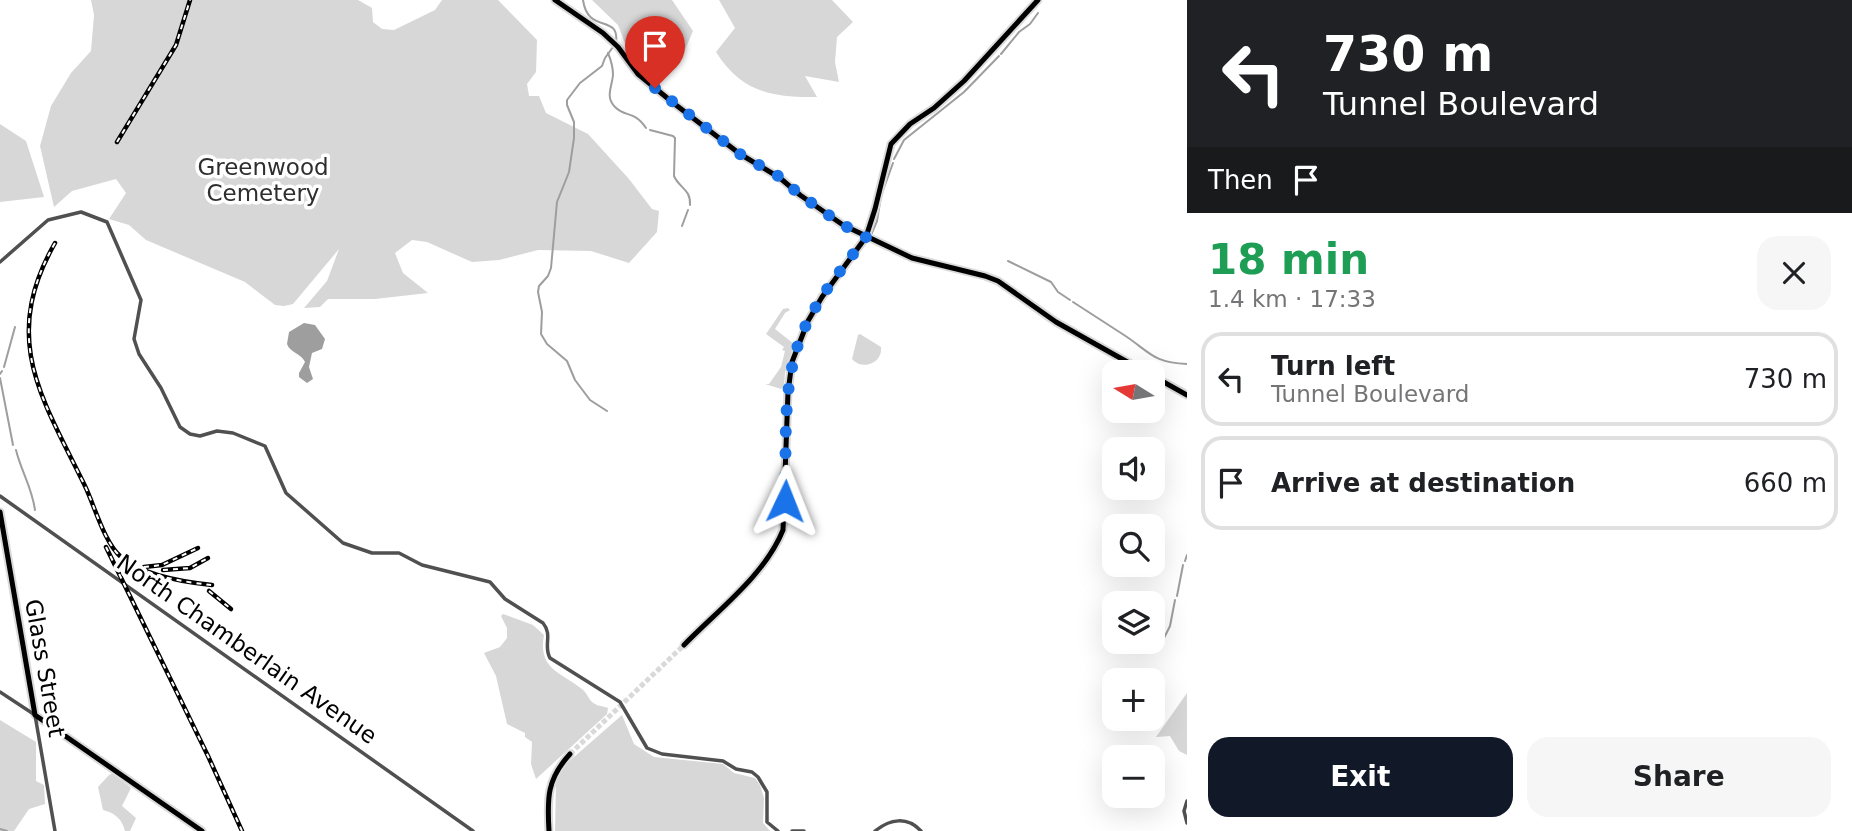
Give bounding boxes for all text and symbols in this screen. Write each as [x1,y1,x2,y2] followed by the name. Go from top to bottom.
[625,16,685,88] pin
[1323,26,1493,83] text: 730 m
[636,27,674,65] icon: arrive
[1208,28,1299,119] icon: left
[1323,85,1599,123] text: Tunnel Boulevard
[197,154,329,206] park label: Greenwood Cemetery
[1287,161,1325,199] icon: arrive
[1208,165,1273,195] text: Then
[1208,235,1369,284] text: 18 min
[1757,236,1831,310] button: close
[1208,286,1376,312] text: 1.4 km · 17:33
[1271,351,1395,381] text: Turn left
[1102,360,1166,424] north arrow
[1102,360,1165,808] map controls
[1212,360,1250,398] icon: left
[1744,364,1827,394] text: 730 m
[1271,381,1469,407] text: Tunnel Boulevard
[1102,437,1165,500] button: sound
[748,464,822,538] position arrow
[1212,464,1250,502] icon: arrive
[1271,468,1575,498] text: Arrive at destination
[1744,468,1827,498] text: 660 m
[1102,514,1165,577] button: search
[112,549,382,749] street label: North Chamberlain Avenue
[1102,591,1165,654] button: layers
[20,597,70,739] street label: Glass Street
[1102,668,1165,731] button: +
[1208,737,1513,817] button: Exit
[1527,737,1831,817] button: Share
[1102,745,1165,808] button: −

